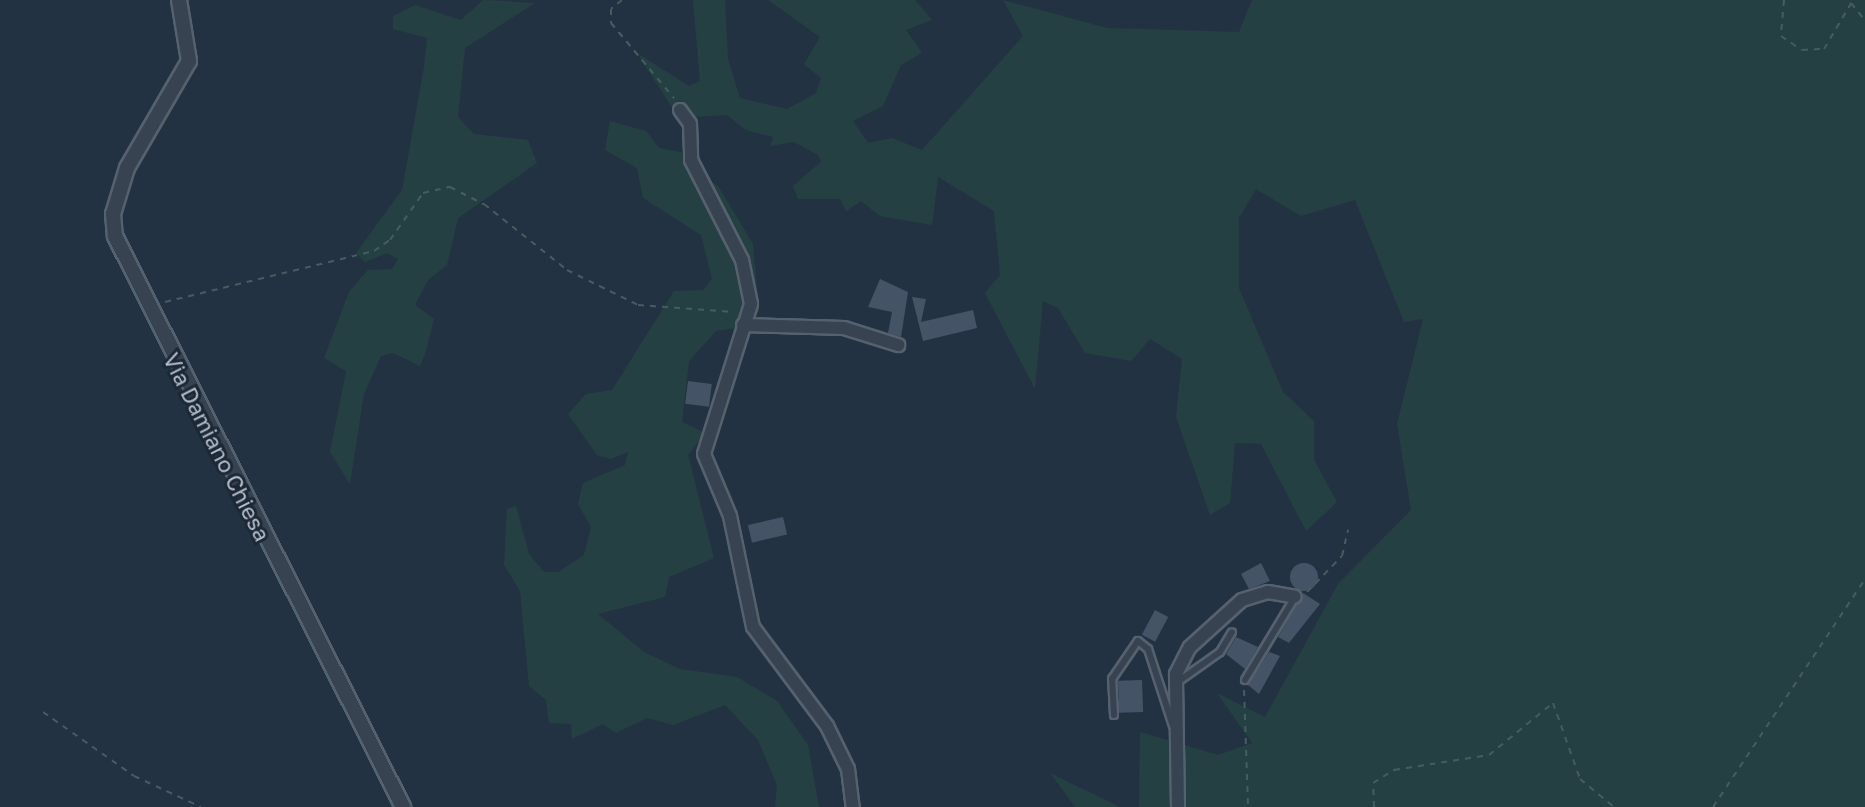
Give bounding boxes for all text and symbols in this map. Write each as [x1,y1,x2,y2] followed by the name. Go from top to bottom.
[158,348,276,546] street label: Via Damiano Chiesa

